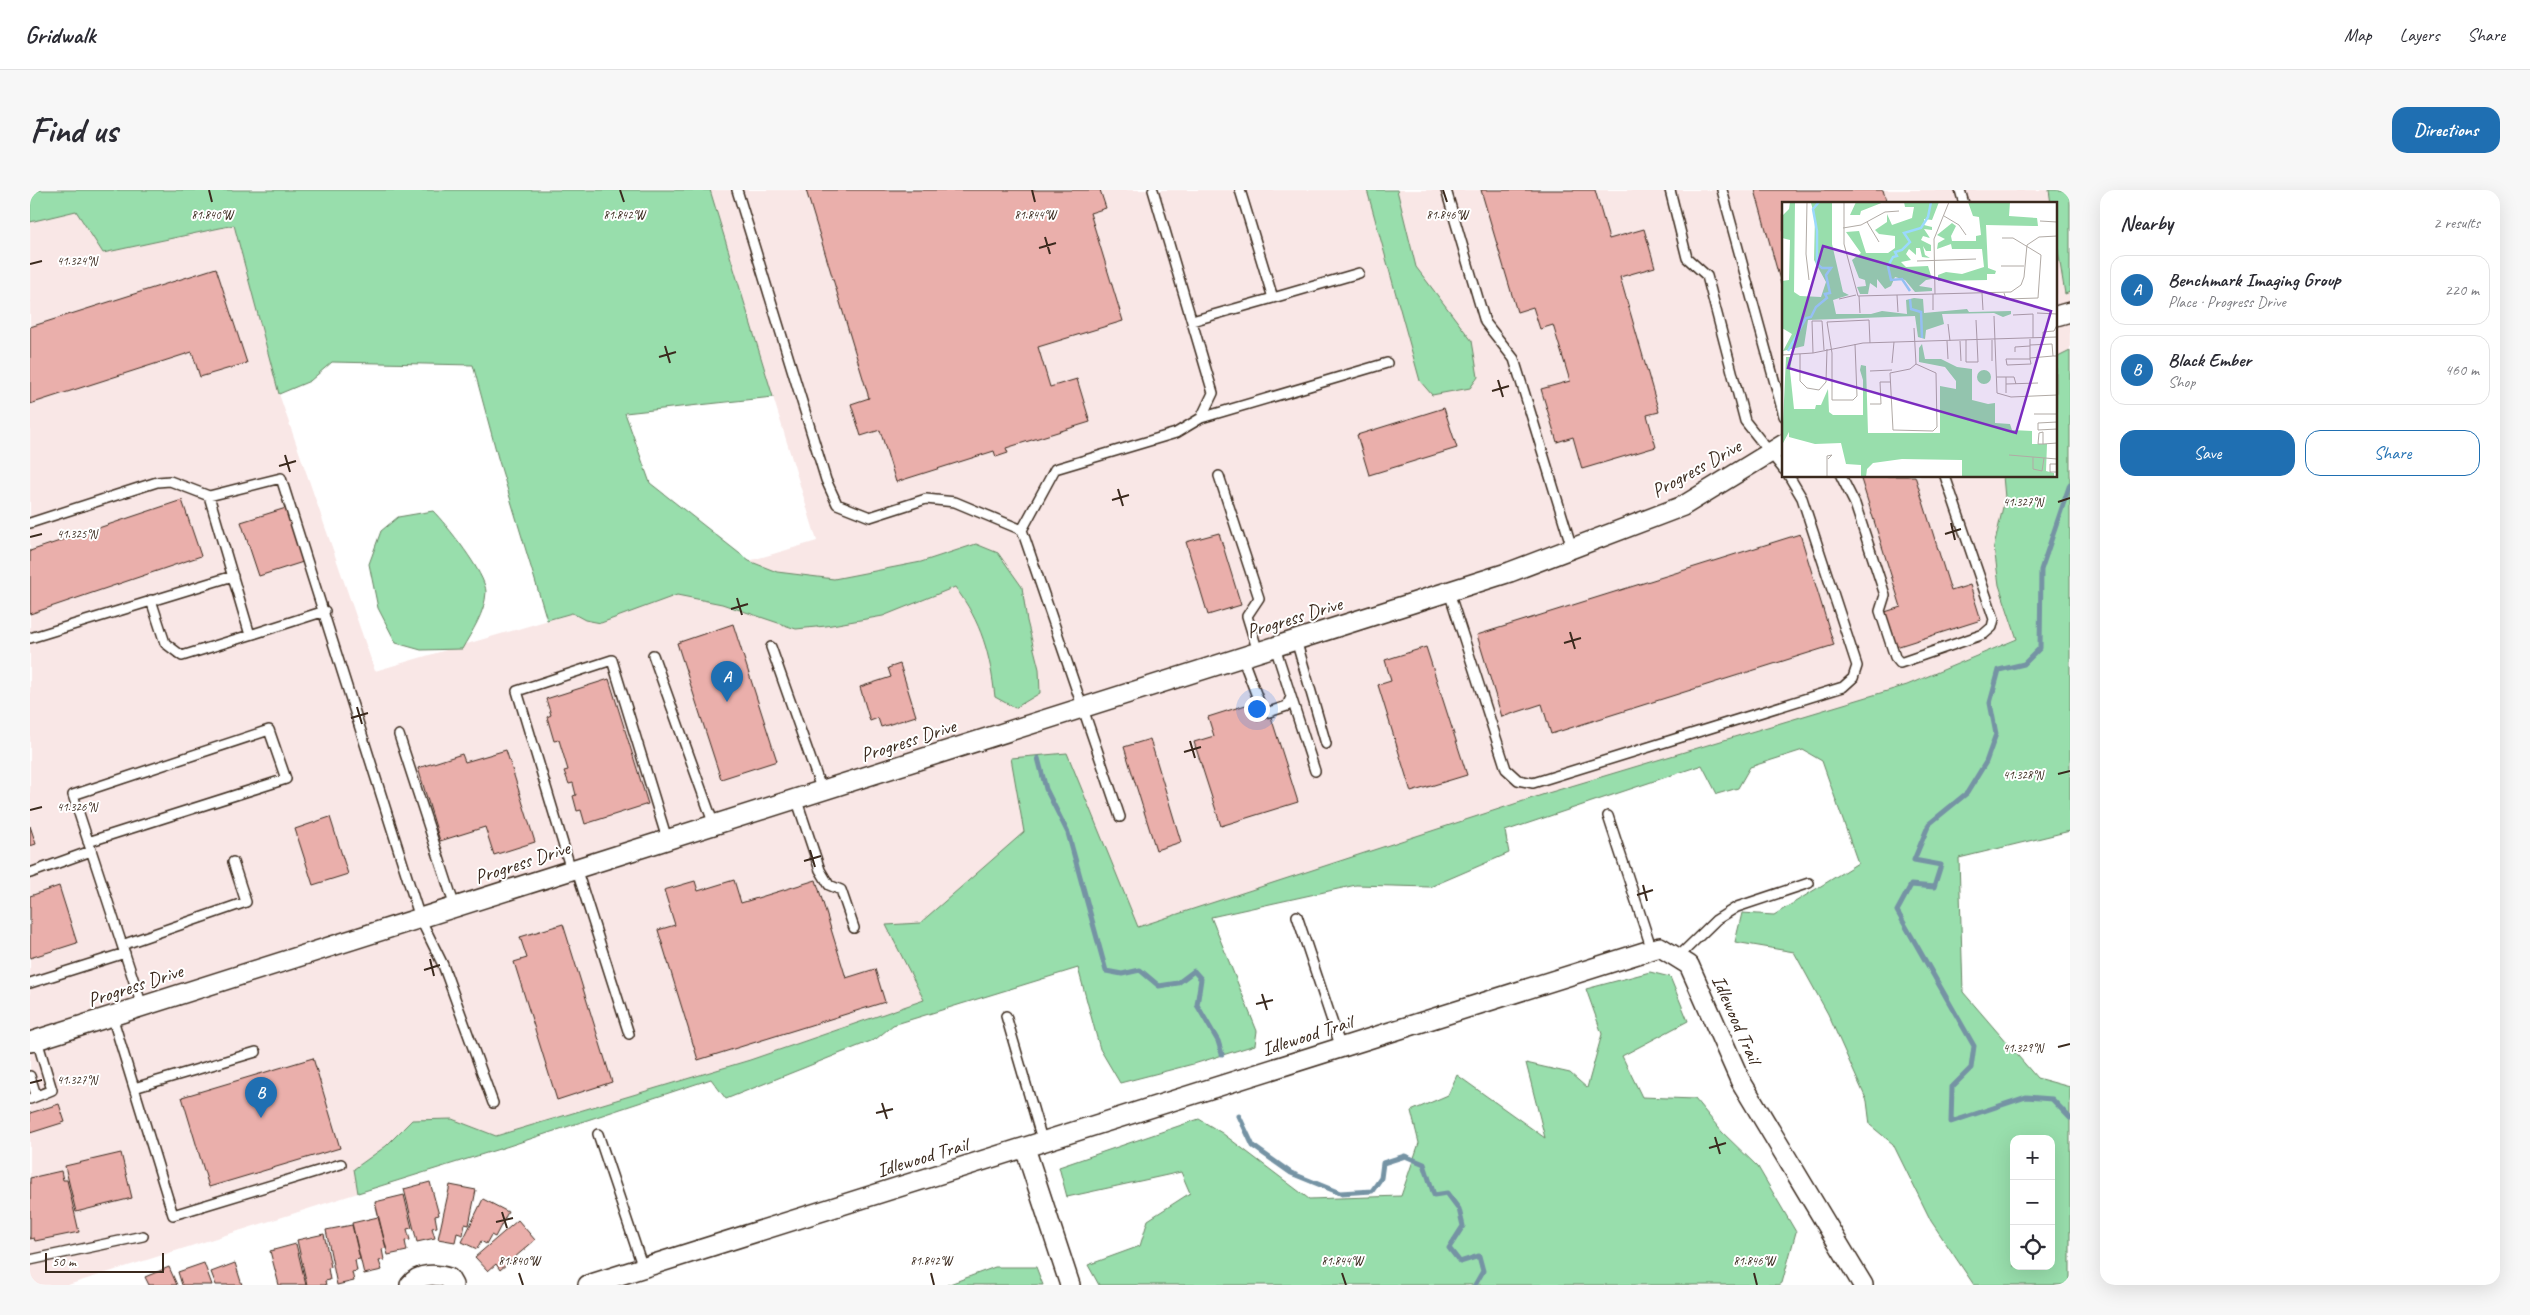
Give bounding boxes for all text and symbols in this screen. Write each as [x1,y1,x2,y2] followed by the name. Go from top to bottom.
[25,20,95,50] text: Gridwalk
[2344,24,2372,46] text: Map
[2400,24,2439,46] text: Layers
[2467,24,2505,46] text: Share
[2392,107,2500,153] button: Directions
[30,108,117,153] text: Find us
[1782,202,2058,478] inset map
[191,207,235,223] text: 81.840°W
[603,207,647,223] text: 81.842°W
[1014,207,1058,223] text: 81.844°W
[1426,207,1470,223] text: 81.846°W
[2120,210,2173,236] text: Nearby
[2433,213,2480,233] text: 2 results
[57,253,99,269] text: 41.324°N
[2168,268,2341,292] text: Benchmark Imaging Group
[2133,280,2141,300] text: A
[2445,280,2479,300] text: 220 m
[2168,292,2286,312] text: Place · Progress Drive
[2168,348,2251,372] text: Black Ember
[2133,360,2141,380] text: B
[2445,360,2479,380] text: 460 m
[2168,372,2195,392] text: Shop
[2120,430,2295,476] button: Save
[2305,430,2480,476] button: Share
[1647,433,1747,503] street label: Progress Drive
[2003,494,2045,510] text: 41.327°N
[57,526,99,542] text: 41.325°N
[1243,591,1346,644] street label: Progress Drive
[711,661,743,702] pin: A
[1244,696,1270,722] your location
[857,713,960,768] street label: Progress Drive
[2003,767,2045,783] text: 41.328°N
[57,799,99,815] text: 41.326°N
[471,835,574,890] street label: Progress Drive
[84,958,187,1013] street label: Progress Drive
[1706,971,1769,1070] street label: Idlewood Trail
[1259,1008,1359,1062] street label: Idlewood Trail
[2003,1040,2045,1056] text: 41.329°N
[57,1072,99,1088] text: 41.327°N
[245,1077,277,1118] pin: B
[874,1131,974,1183] street label: Idlewood Trail
[2010,1135,2055,1270] map controls
[2010,1135,2055,1180] button: +
[2010,1180,2055,1225] button: −
[2010,1225,2055,1270] button: locate
[45,1250,164,1273] scale bar
[52,1253,76,1270] text: 50 m
[498,1253,542,1269] text: 81.840°W
[910,1253,954,1269] text: 81.842°W
[1321,1253,1365,1269] text: 81.844°W
[1733,1253,1777,1269] text: 81.846°W

